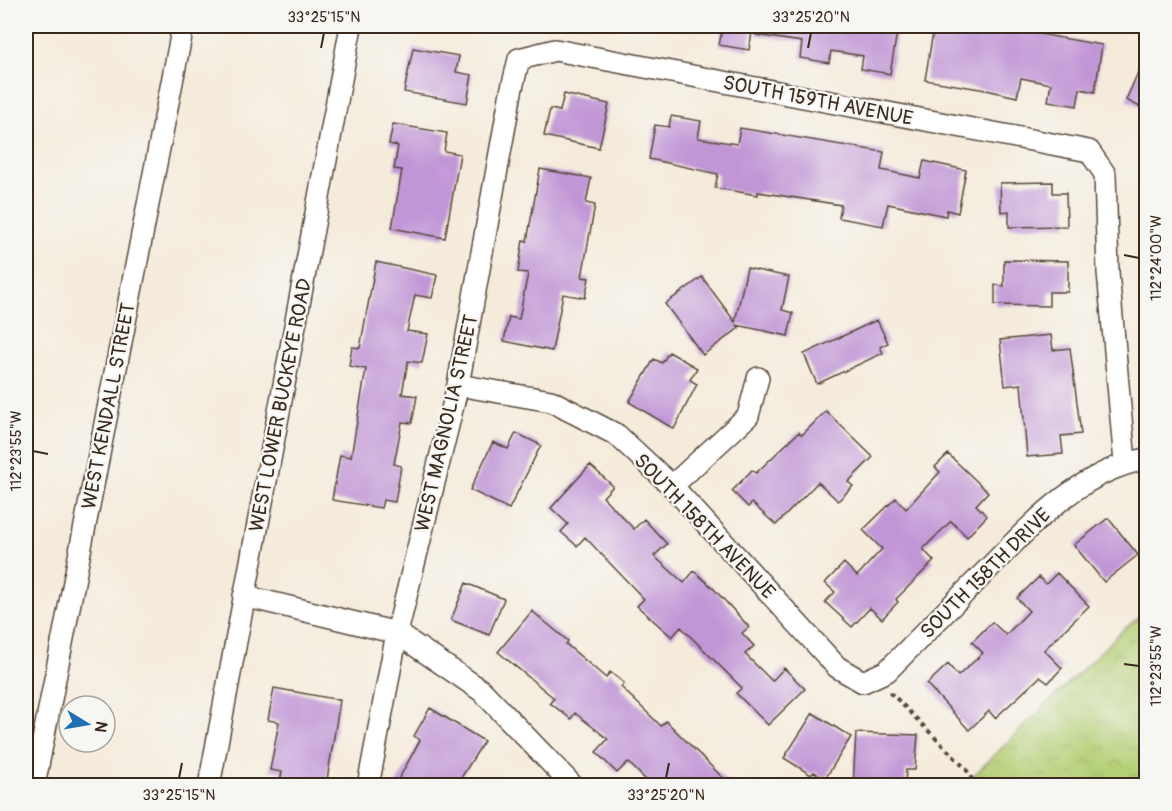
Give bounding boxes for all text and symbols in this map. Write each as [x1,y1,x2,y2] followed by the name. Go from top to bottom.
[287,8,361,27] text: 33°25'15"N
[772,8,850,27] text: 33°25'20"N
[721,70,915,131] street label: SOUTH 159TH AVENUE
[1147,215,1166,301] text: 112°24'00"W
[244,276,317,534] street label: WEST LOWER BUCKEYE ROAD
[76,301,141,511] street label: WEST KENDALL STREET
[409,312,484,534] street label: WEST MAGNOLIA STREET
[7,410,26,492] text: 112°23'55"W
[629,448,781,604] street label: SOUTH 158TH AVENUE
[915,503,1056,644] street label: SOUTH 158TH DRIVE
[1147,625,1166,707] text: 112°23'55"W
[57,694,117,754] north arrow
[90,719,112,734] text: N
[142,786,216,805] text: 33°25'15"N
[627,786,705,805] text: 33°25'20"N

